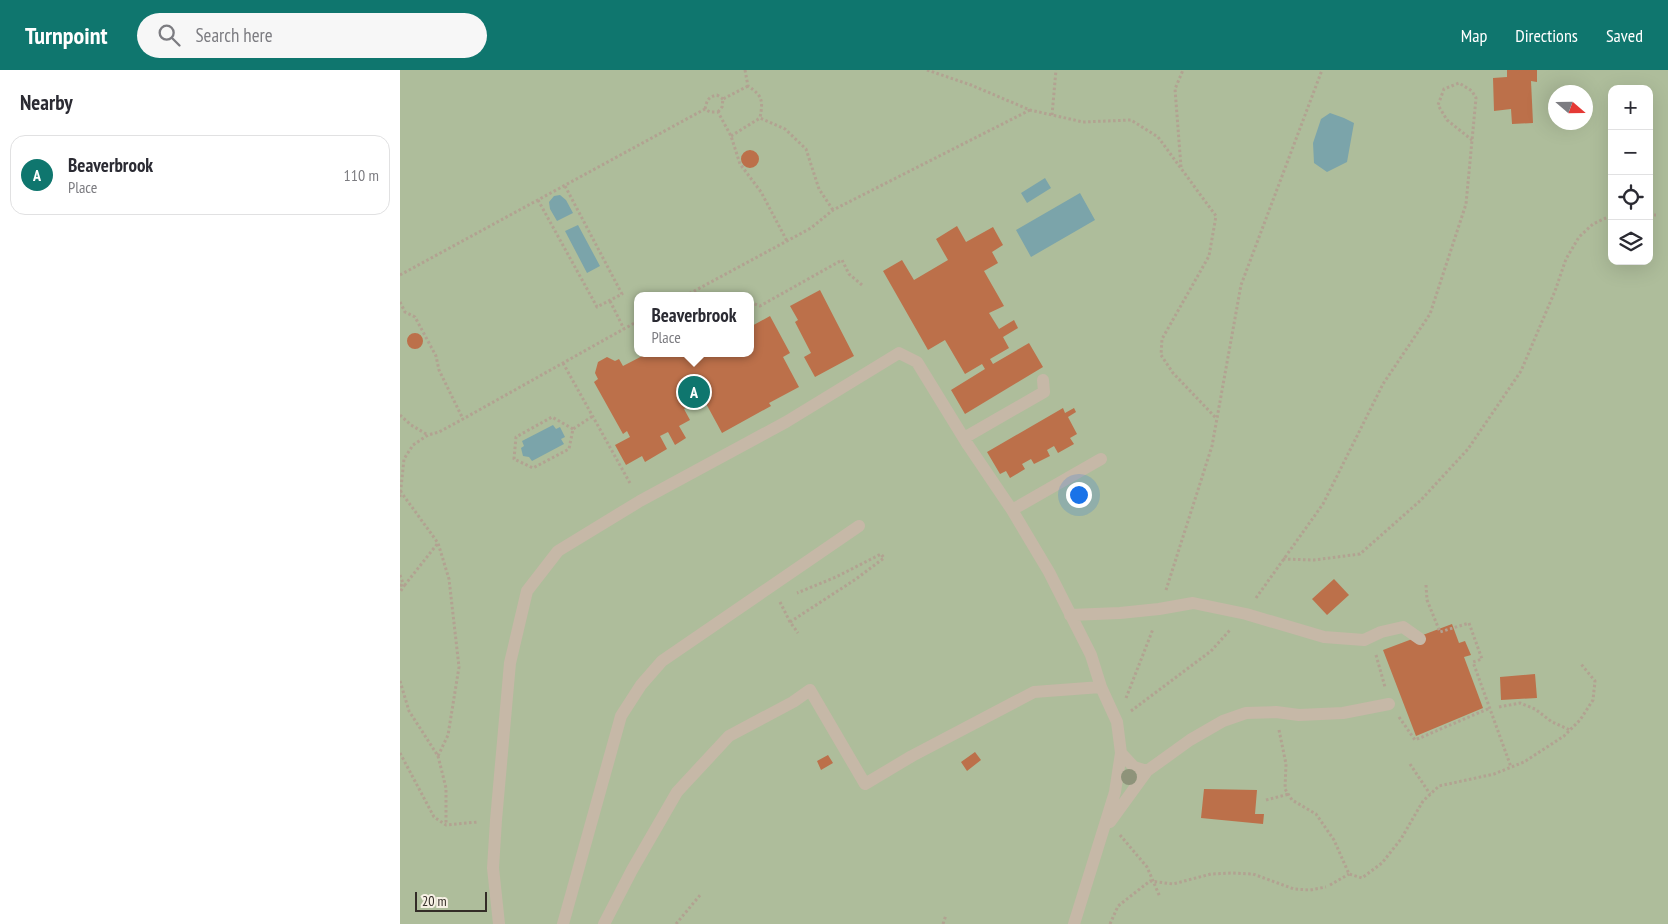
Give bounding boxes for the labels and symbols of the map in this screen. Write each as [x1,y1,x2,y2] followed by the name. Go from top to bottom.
[1548,85,1593,130] north arrow
[678,373,710,411] pin: A
[1066,482,1092,508] your location
[415,889,488,912] scale bar

